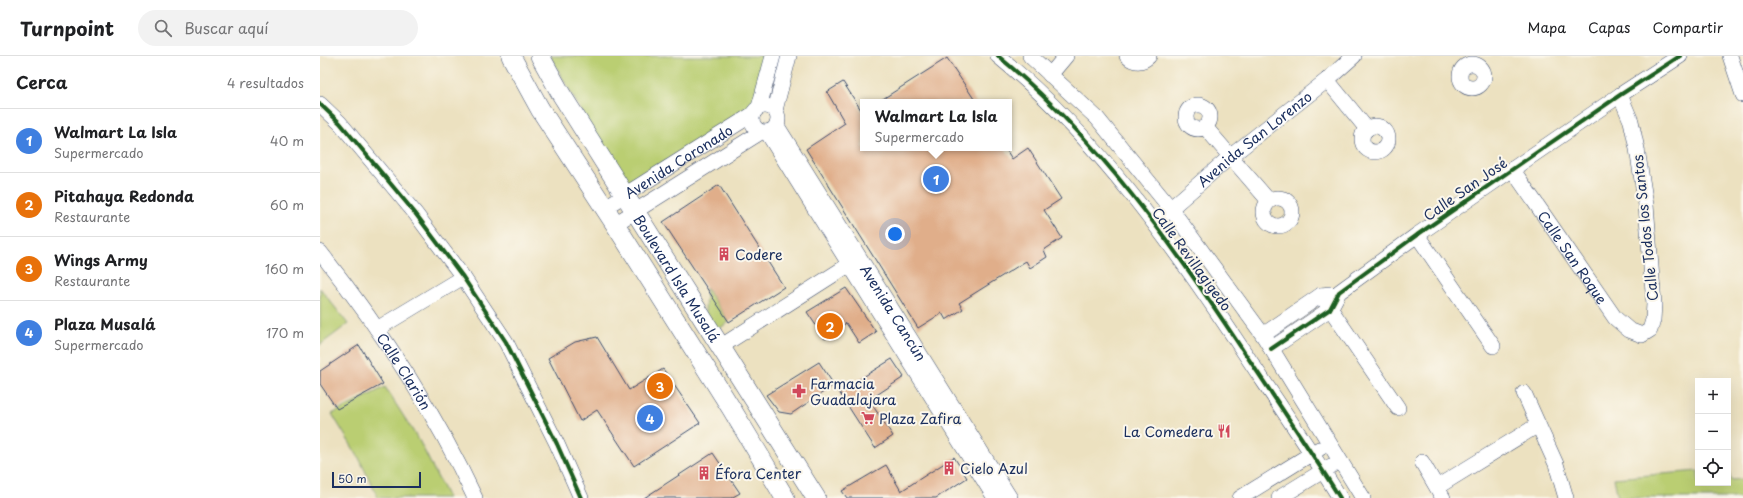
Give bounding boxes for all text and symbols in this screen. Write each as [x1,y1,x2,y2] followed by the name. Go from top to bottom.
[138,10,418,46] search box
[20,14,114,42] text: Turnpoint
[184,16,269,39] text: Buscar aquí
[152,17,174,39] icon: search
[1528,17,1566,38] text: Mapa
[1588,17,1630,38] text: Capas
[1652,17,1723,38] text: Compartir
[16,69,67,95] text: Cerca
[227,73,304,92] text: 4 resultados
[1192,86,1316,192] street label: Avenida San Lorenzo
[860,99,1012,151] popup
[874,104,998,127] text: Walmart La Isla
[620,119,737,203] street label: Avenida Coronado
[54,120,177,143] text: Walmart La Isla
[874,127,964,146] text: Supermercado
[26,131,32,150] text: 1
[270,131,304,150] text: 40 m
[54,143,144,162] text: Supermercado
[1419,152,1511,226] street label: Calle San José
[1627,154,1663,302] street label: Calle Todos los Santos
[923,164,949,194] pin: 1
[54,184,194,207] text: Pitahaya Redonda
[24,195,34,214] text: 2
[270,195,304,214] text: 60 m
[1147,203,1237,315] street label: Calle Revillagigedo
[1533,206,1613,308] street label: Calle San Roque
[54,207,130,226] text: Restaurante
[629,210,725,346] street label: Boulevard Isla Musalá
[885,224,905,244] your location
[735,244,783,265] place label: Codere
[716,246,732,262] building icon: Codere
[54,248,148,271] text: Wings Army
[25,259,33,278] text: 3
[265,259,304,278] text: 160 m
[856,260,932,365] street label: Avenida Cancún
[54,271,130,290] text: Restaurante
[817,311,843,341] pin: 2
[54,312,156,335] text: Plaza Musalá
[25,323,33,342] text: 4
[266,323,304,342] text: 170 m
[372,328,437,414] street label: Calle Clarión
[54,335,144,354] text: Supermercado
[647,371,673,401] pin: 3
[810,373,896,410] place label: Farmacia Guadalajara
[1695,378,1731,486] map controls
[1695,378,1731,414] button: +
[791,383,807,399] pharmacy icon: Farmacia Guadalajara
[637,403,663,433] pin: 4
[879,408,962,429] place label: Plaza Zafira
[860,410,876,426] supermarket icon: Plaza Zafira
[1695,414,1731,450] button: −
[1123,421,1213,442] place label: La Comedera
[1216,423,1232,439] restaurant icon: La Comedera
[1695,450,1731,486] button: locate
[960,458,1028,479] place label: Cielo Azul
[941,460,957,476] building icon: Cielo Azul
[715,463,802,484] place label: Éfora Center
[696,465,712,481] building icon: Éfora Center
[332,470,421,489] scale bar
[338,470,367,487] text: 50 m

